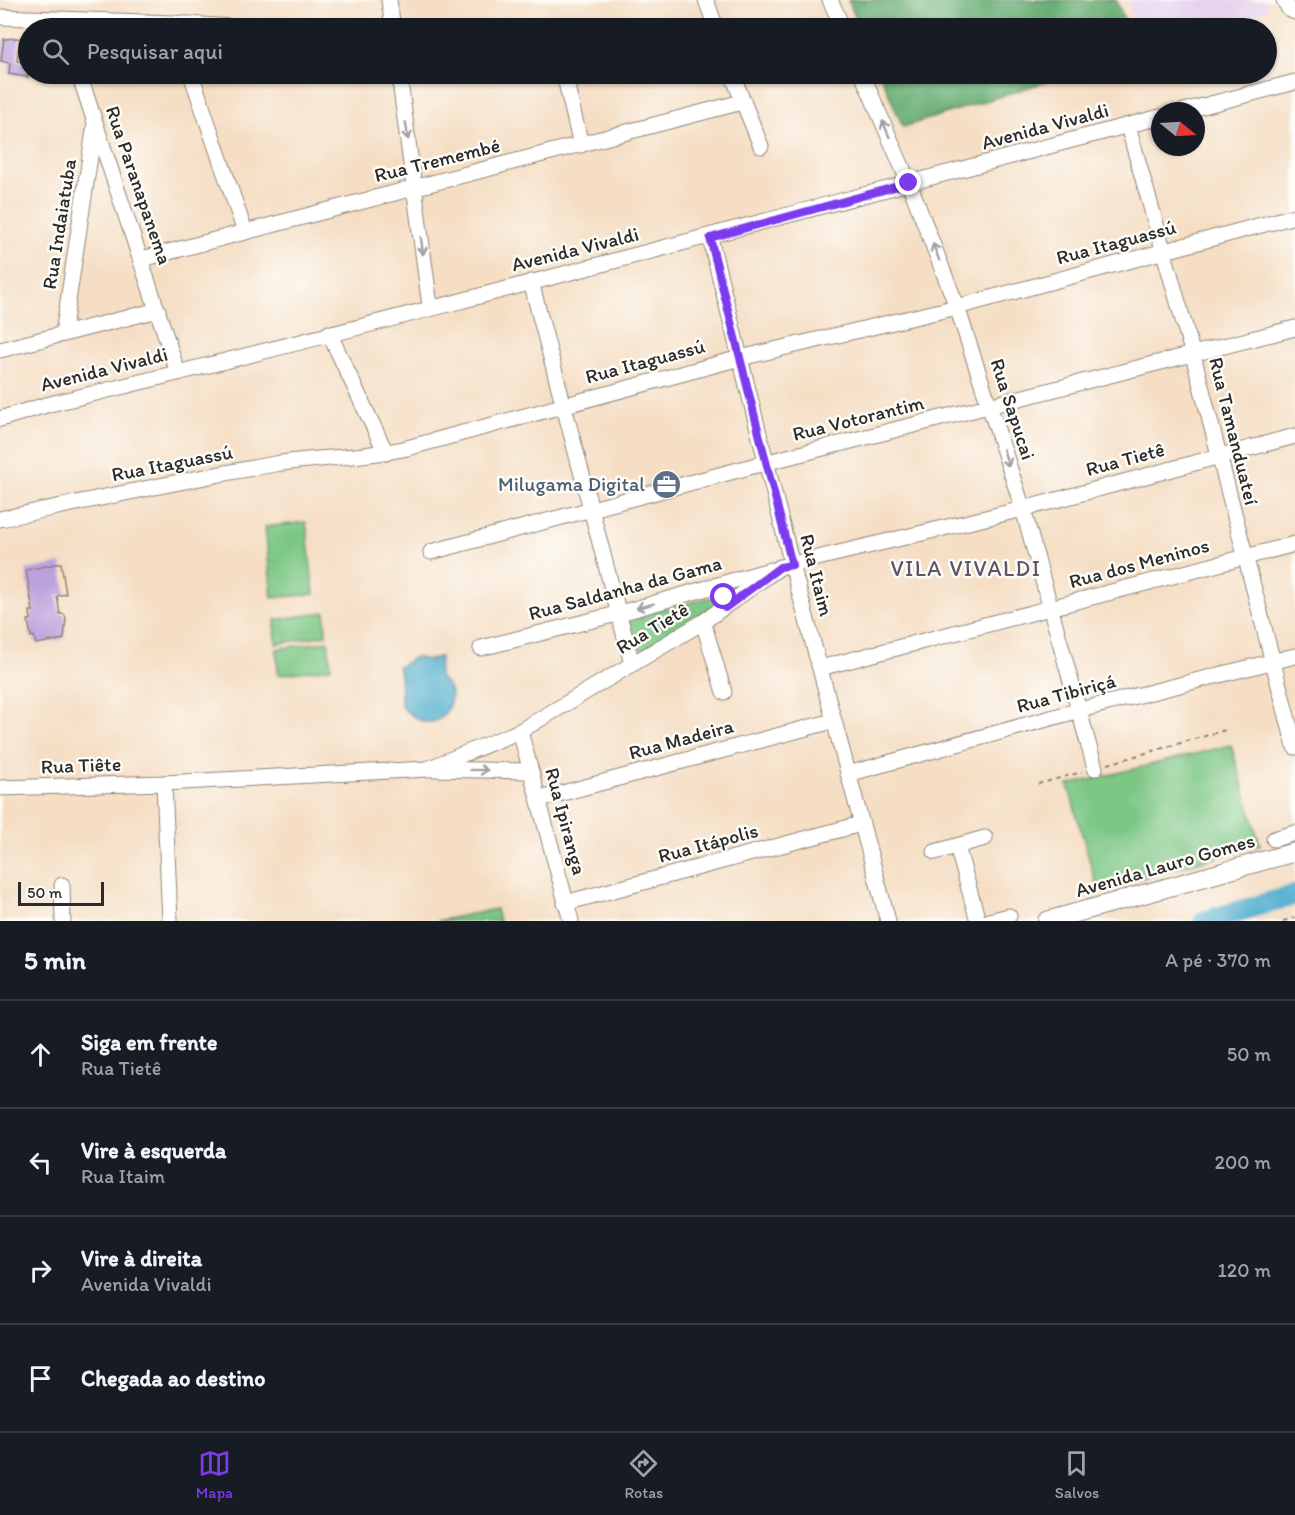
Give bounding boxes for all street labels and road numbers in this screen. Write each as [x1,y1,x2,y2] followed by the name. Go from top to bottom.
[979,98,1111,154] street label: Avenida Vivaldi
[101,103,177,267] street label: Rua Paranapanema
[372,133,502,187] street label: Rua Tremembé
[37,156,81,291] street label: Rua Indaiatuba
[1054,215,1178,269] street label: Rua Itaguassú
[509,222,641,276] street label: Avenida Vivaldi
[583,334,707,388] street label: Rua Itaguassú
[38,342,170,396] street label: Avenida Vivaldi
[985,355,1041,463] street label: Rua Sapucai
[1204,355,1264,507] street label: Rua Tamanduateí
[790,390,926,446] street label: Rua Votorantim
[1083,437,1167,481] street label: Rua Tietê
[109,439,235,487] street label: Rua Itaguassú
[795,531,839,619] street label: Rua Itaim
[1066,533,1212,593] street label: Rua dos Meninos
[526,551,724,625] street label: Rua Saldanha da Gama
[611,597,693,659] street label: Rua Tietê
[1014,668,1119,718] street label: Rua Tibiriçá
[626,713,737,765] street label: Rua Madeira
[40,752,122,778] street label: Rua Tiête
[540,765,592,877] street label: Rua Ipiranga
[655,818,761,868] street label: Rua Itápolis
[1073,828,1257,902] street label: Avenida Lauro Gomes

